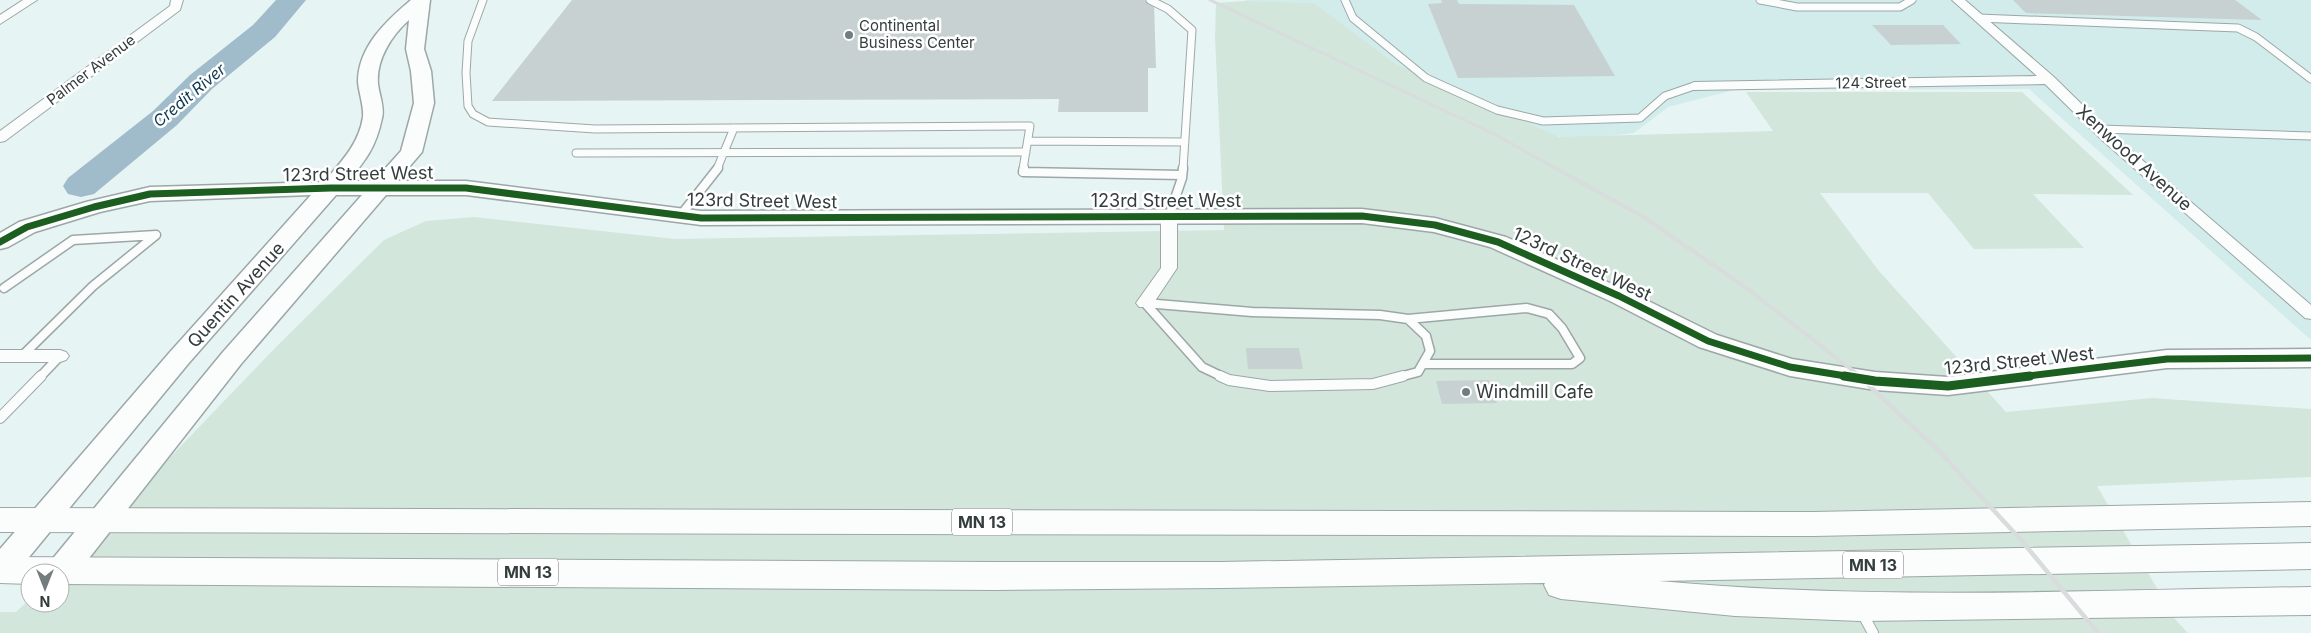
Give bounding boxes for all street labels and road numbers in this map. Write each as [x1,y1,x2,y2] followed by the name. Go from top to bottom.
[43,30,139,109] street label: Palmer Avenue
[1835,72,1907,93] street label: 124 Street
[2072,100,2196,215] street label: Xenwood Avenue
[283,162,434,185] street label: 123rd Street West
[687,189,838,212] street label: 123rd Street West
[1091,190,1241,211] street label: 123rd Street West
[1510,222,1655,305] street label: 123rd Street West
[183,238,289,352] street label: Quentin Avenue
[1943,342,2095,379] street label: 123rd Street West
[952,508,1012,536] road number: MN 13
[1843,552,1903,578] road number: MN 13
[498,558,558,586] road number: MN 13

